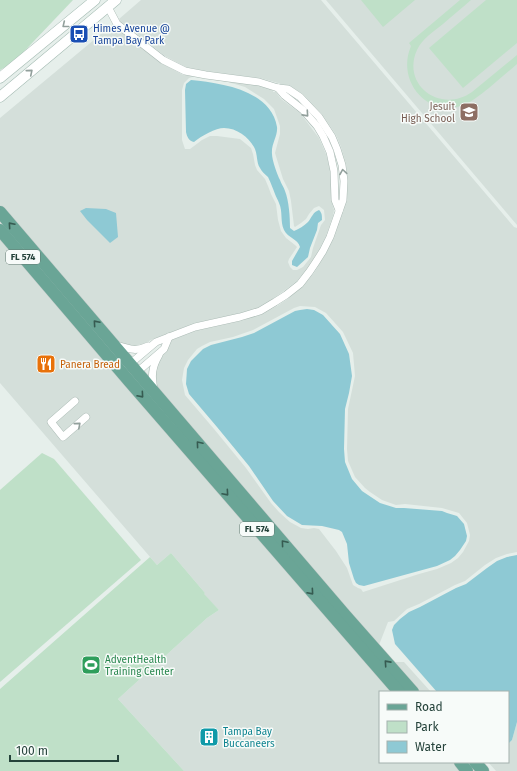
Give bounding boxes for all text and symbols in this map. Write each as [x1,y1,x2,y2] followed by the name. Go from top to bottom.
[63,20,70,27] one-way arrow
[68,23,90,45] bus stop icon: Himes Avenue @ Tampa Bay Park
[93,23,170,47] place label: Himes Avenue @ Tampa Bay Park
[25,69,33,76] one-way arrow
[401,101,455,125] place label: Jesuit High School
[458,101,480,123] school or university icon: Jesuit High School
[302,109,309,117] one-way arrow
[339,169,348,175] one-way arrow
[9,222,16,229] one-way arrow
[6,250,40,264] road number: FL 574
[93,321,100,328] one-way arrow
[35,353,57,375] restaurant icon: Panera Bread
[60,359,120,371] place label: Panera Bread
[136,390,144,398] one-way arrow
[73,422,81,429] one-way arrow
[197,442,204,449] one-way arrow
[222,489,229,496] one-way arrow
[240,522,274,536] road number: FL 574
[281,540,288,548] one-way arrow
[307,587,314,594] one-way arrow
[80,654,102,676] sports icon: AdventHealth Training Center
[105,654,174,678] place label: AdventHealth Training Center
[384,660,392,668] one-way arrow
[379,691,509,763] legend
[415,700,443,714] text: Road
[415,720,439,734] text: Park
[198,726,220,748] building icon: Tampa Bay Buccaneers
[223,726,275,750] place label: Tampa Bay Buccaneers
[10,737,118,763] scale bar
[415,740,447,754] text: Water
[16,744,48,758] text: 100 m

